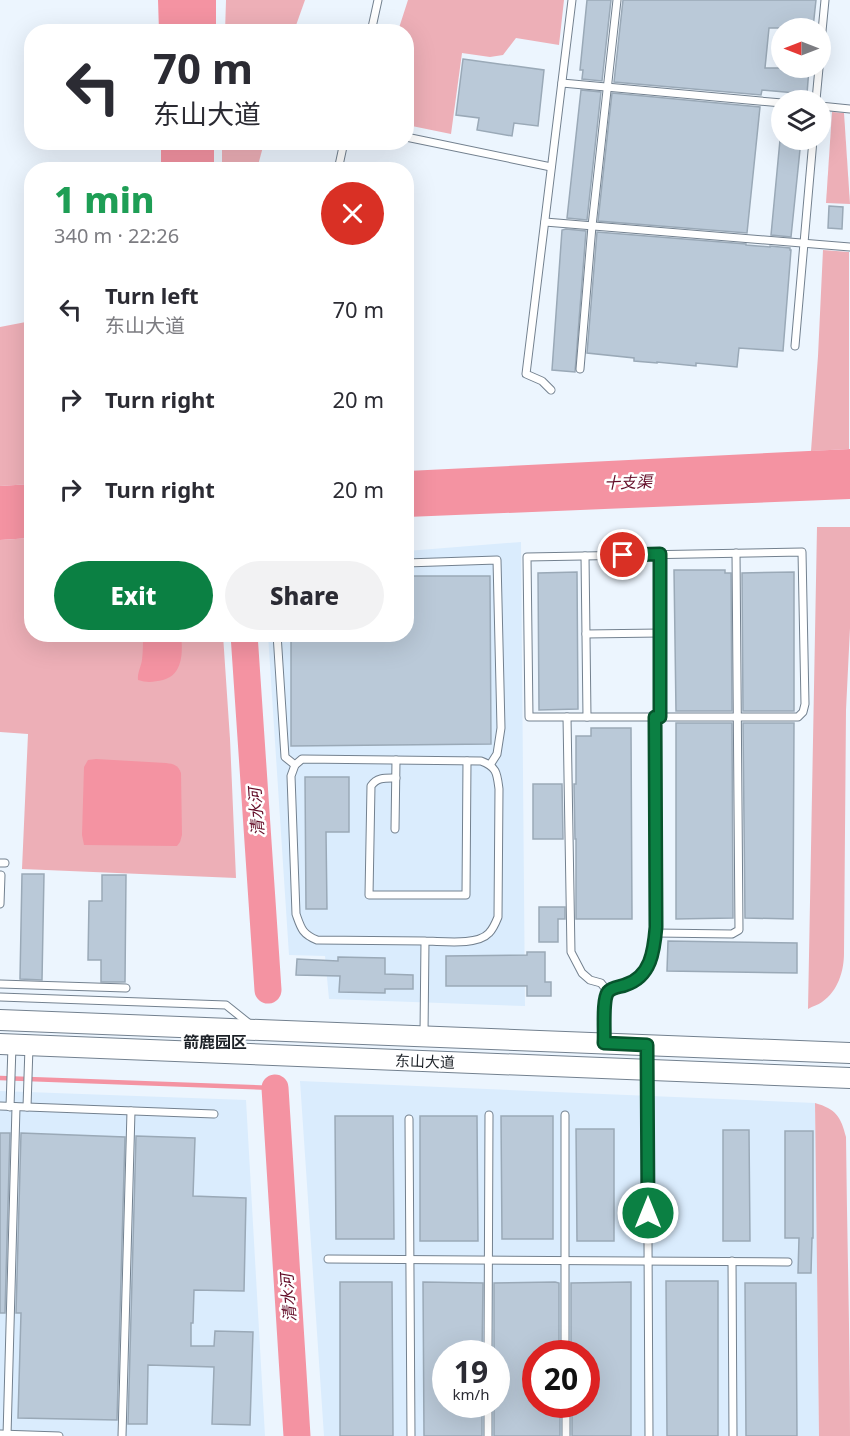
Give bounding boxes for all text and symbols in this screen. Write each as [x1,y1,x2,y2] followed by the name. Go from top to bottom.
[771,18,831,78] north arrow
[771,18,831,150] map controls
[153,39,253,96] text: 70 m
[54,48,132,126] icon: left
[771,90,831,150] button: layers
[153,95,261,132] text: 东山大道
[54,175,155,224] text: 1 min
[321,182,384,245] button: close
[54,222,179,249] text: 340 m · 22:26
[105,280,199,310] text: Turn left
[54,293,87,326] icon: left
[333,294,384,324] text: 70 m
[105,312,185,339] text: 东山大道
[54,383,87,416] icon: right
[105,384,215,414] text: Turn right
[333,384,384,414] text: 20 m
[604,470,654,494] water label: 十支渠
[54,473,87,506] icon: right
[105,474,215,504] text: Turn right
[333,474,384,504] text: 20 m
[597,529,648,580] pin
[606,538,639,571] icon: arrive
[54,561,213,630] button: Exit
[225,561,384,630] button: Share
[243,784,269,837] water label: 清水河
[183,1031,247,1053] district label: 箭鹿园区
[395,1050,455,1072] street label: 东山大道
[616,1181,680,1245] position arrow
[275,1270,301,1323] water label: 清水河
[522,1340,600,1418] speed limit sign: 20
[454,1351,488,1392] text: 19
[453,1384,489,1404] text: km/h

